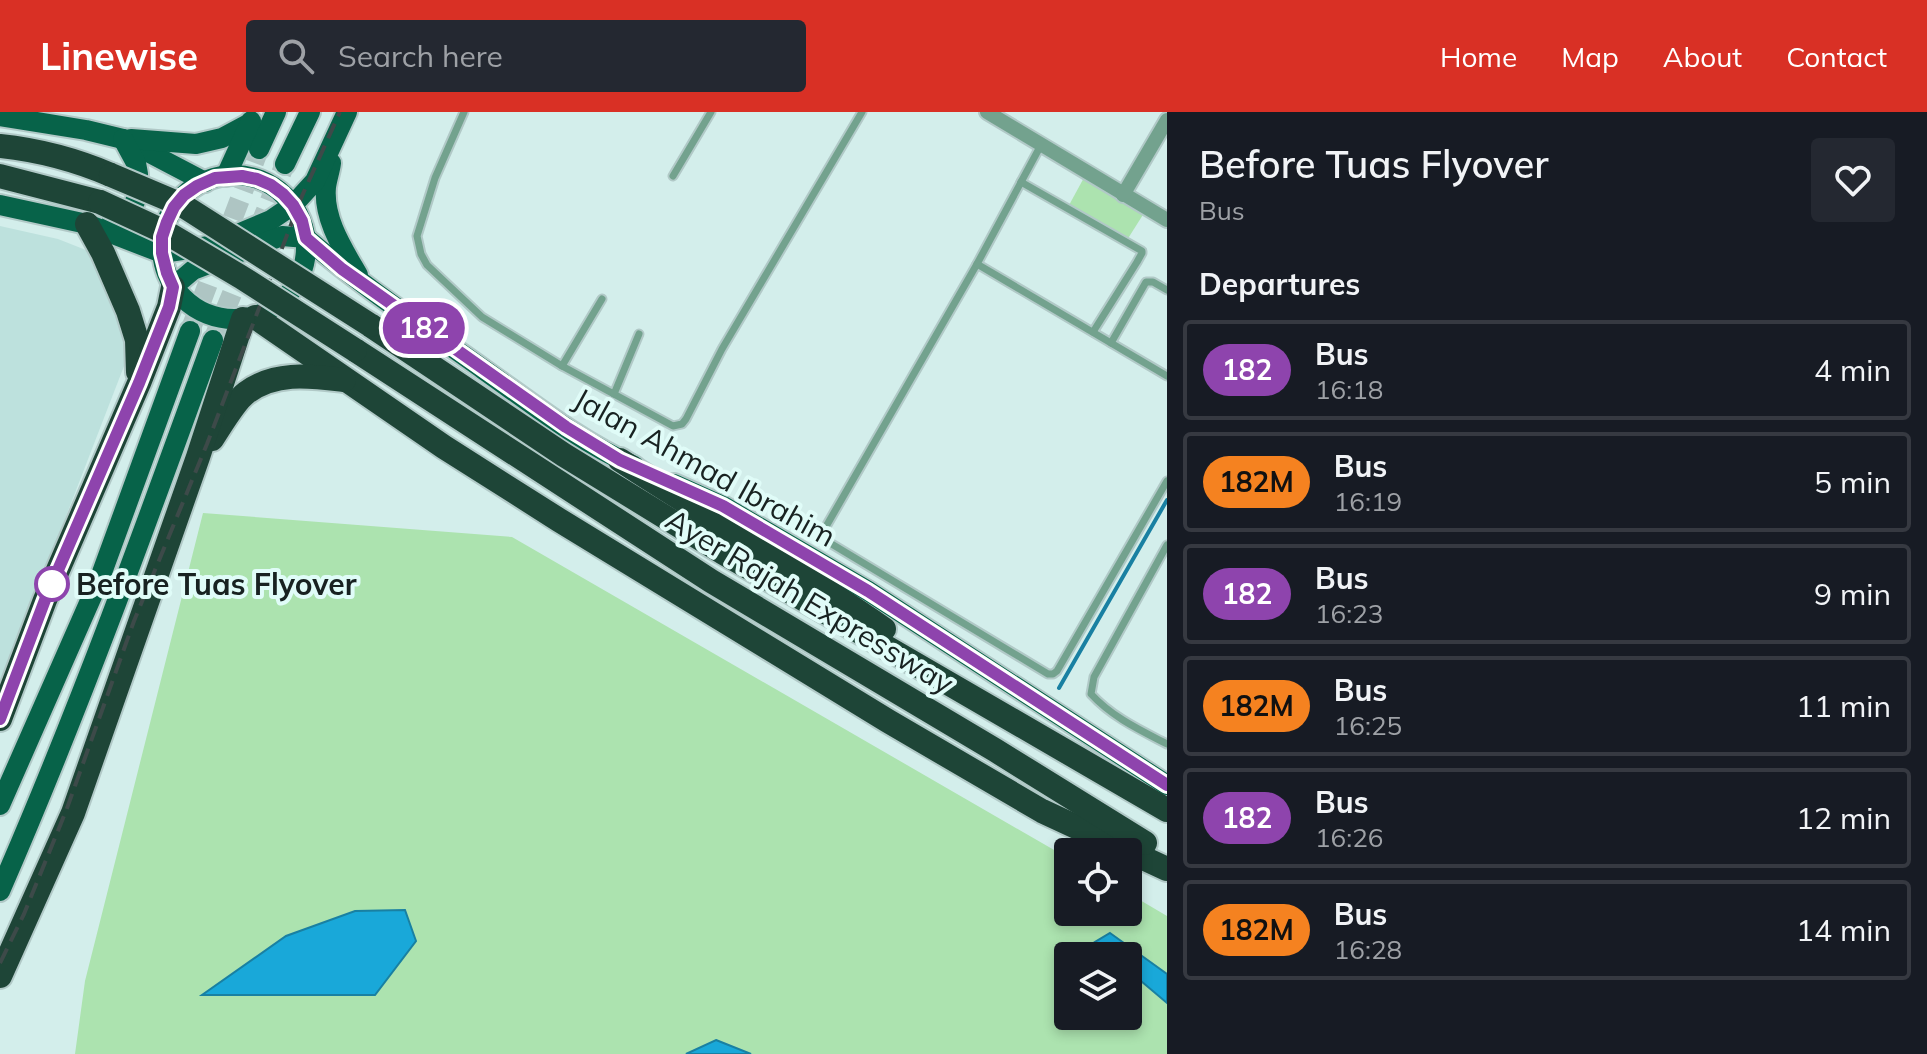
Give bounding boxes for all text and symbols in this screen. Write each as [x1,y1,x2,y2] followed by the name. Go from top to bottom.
[246,20,806,92] search box
[40,32,198,80] text: Linewise
[274,34,318,78] icon: search
[338,37,503,75] text: Search here
[1440,39,1517,74] text: Home
[1561,39,1619,74] text: Map
[1663,39,1742,74] text: About
[1786,39,1887,74] text: Contact
[1811,138,1895,222] button: heart
[1199,140,1549,188] text: Before Tuas Flyover
[1199,194,1245,227] text: Bus
[1199,265,1360,303] text: Departures
[378,302,470,354] line badge: 182
[399,310,449,345] text: 182
[1315,335,1369,373] text: Bus
[1814,351,1891,389] text: 4 min
[1222,352,1272,387] text: 182
[1315,373,1383,406] text: 16:18
[567,379,843,555] street label: Jalan Ahmad Ibrahim
[1334,447,1387,485] text: Bus
[1814,463,1891,501] text: 5 min
[1219,464,1294,499] text: 182M
[1334,485,1402,518] text: 16:19
[659,500,961,702] street label: Ayer Rajah Expressway
[1315,559,1369,597] text: Bus
[76,565,357,603] place label: Before Tuas Flyover
[35,567,69,601] marker: Before Tuas Flyover
[1814,575,1891,613] text: 9 min
[1222,576,1272,611] text: 182
[1315,597,1383,630] text: 16:23
[1334,671,1387,709] text: Bus
[1796,687,1891,725] text: 11 min
[1219,688,1294,723] text: 182M
[1334,709,1402,742] text: 16:25
[1315,783,1369,821] text: Bus
[1796,799,1891,837] text: 12 min
[1222,800,1272,835] text: 182
[1315,821,1383,854] text: 16:26
[1054,838,1142,1030] map controls
[1054,838,1142,926] button: locate
[1334,895,1387,933] text: Bus
[1796,911,1891,949] text: 14 min
[1219,912,1294,947] text: 182M
[1334,933,1402,966] text: 16:28
[1054,942,1142,1030] button: layers

